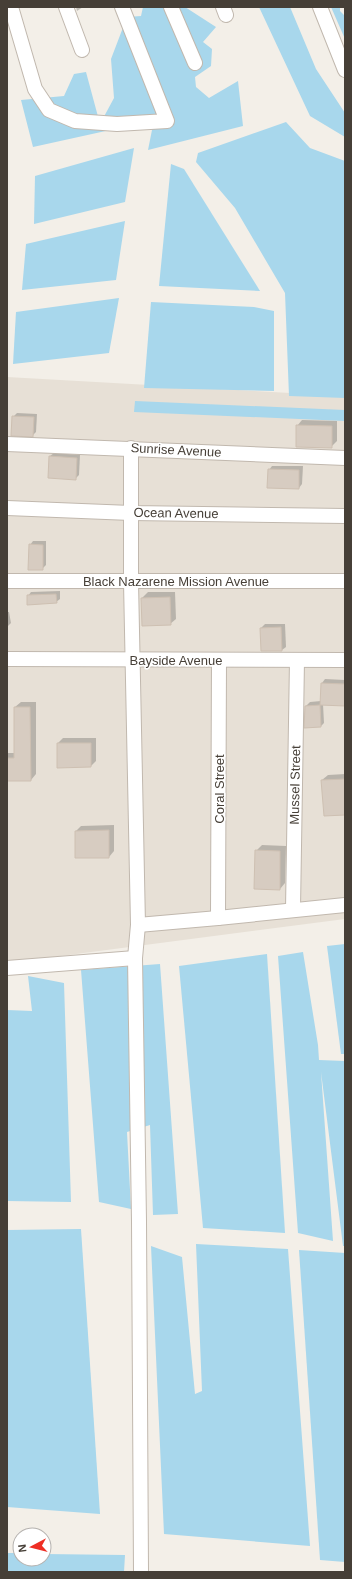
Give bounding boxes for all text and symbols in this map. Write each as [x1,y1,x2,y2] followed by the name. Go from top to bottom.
[130,440,222,460] street label: Sunrise Avenue
[133,505,219,521] street label: Ocean Avenue
[83,574,269,589] street label: Black Nazarene Mission Avenue
[130,653,223,668] street label: Bayside Avenue
[287,745,303,825] street label: Mussel Street
[212,754,227,824] street label: Coral Street
[12,1527,52,1567] north arrow
[16,1543,29,1553] text: N

